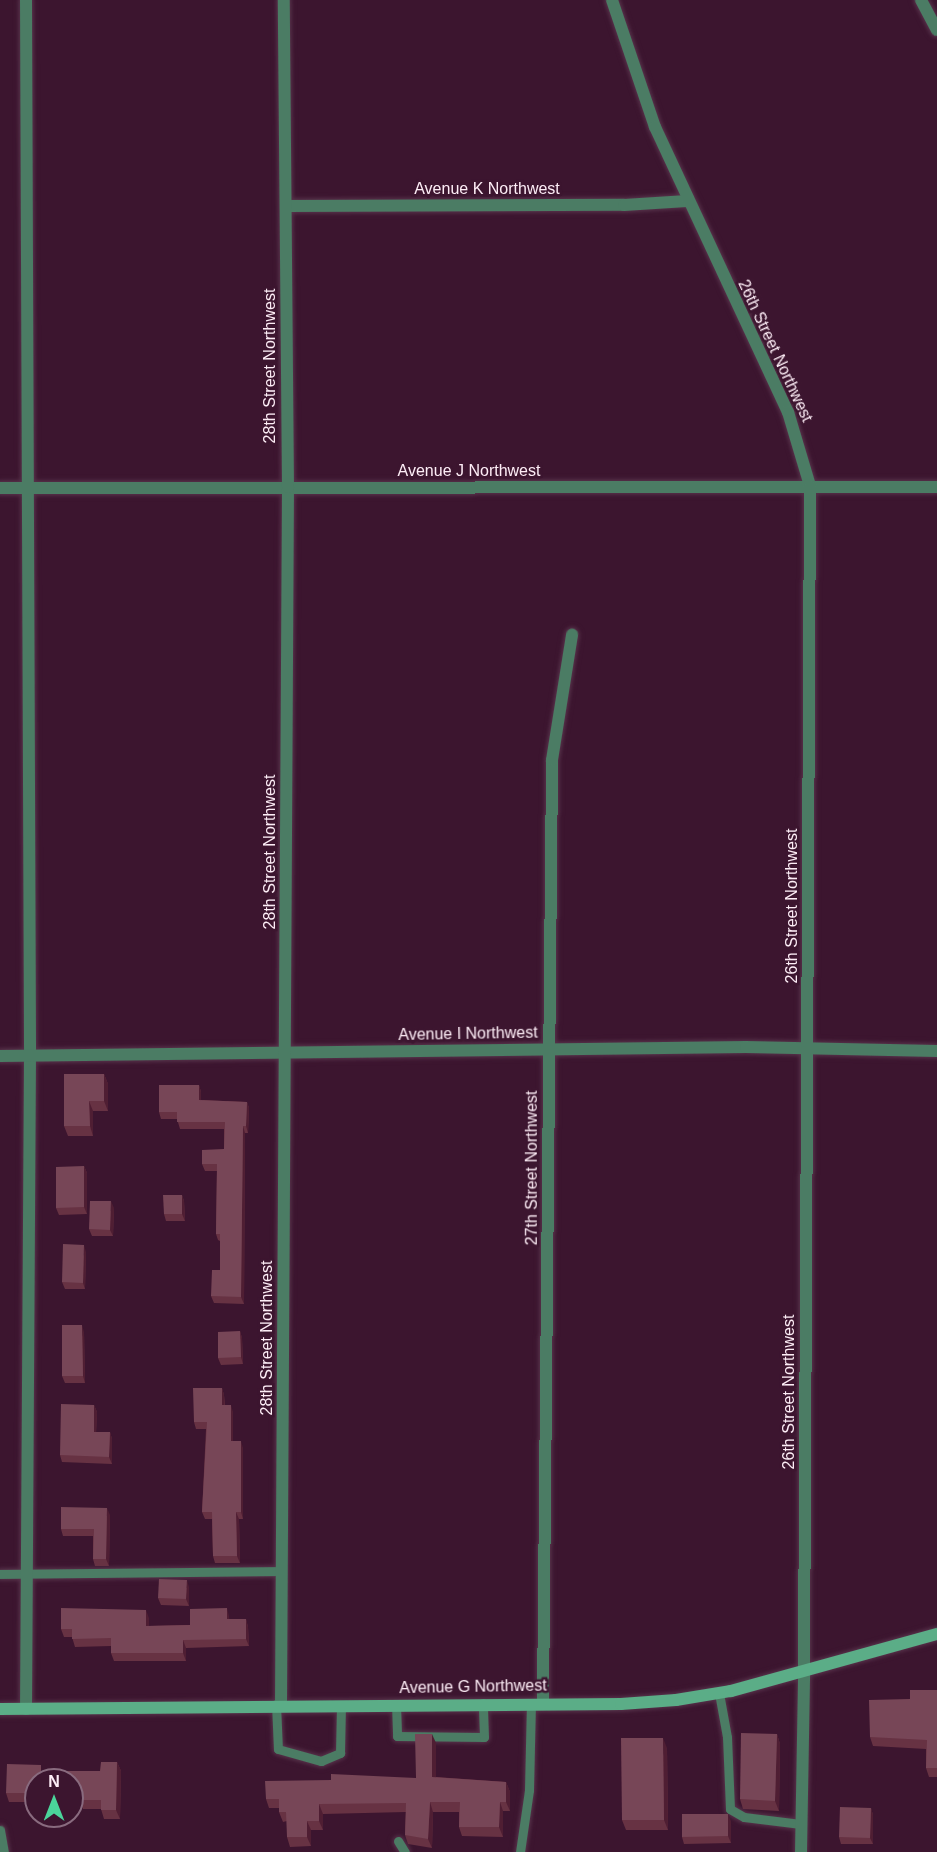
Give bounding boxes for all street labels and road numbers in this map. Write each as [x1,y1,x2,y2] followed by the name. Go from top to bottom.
[414,179,560,199] street label: Avenue K Northwest
[734,277,816,425] street label: 26th Street Northwest
[260,289,280,443] street label: 28th Street Northwest
[398,461,540,481] street label: Avenue J Northwest
[260,775,280,929] street label: 28th Street Northwest
[782,829,802,983] street label: 26th Street Northwest
[398,1023,538,1045] street label: Avenue I Northwest
[522,1091,542,1245] street label: 27th Street Northwest
[257,1261,277,1415] street label: 28th Street Northwest
[779,1315,799,1469] street label: 26th Street Northwest
[399,1676,547,1698] street label: Avenue G Northwest

